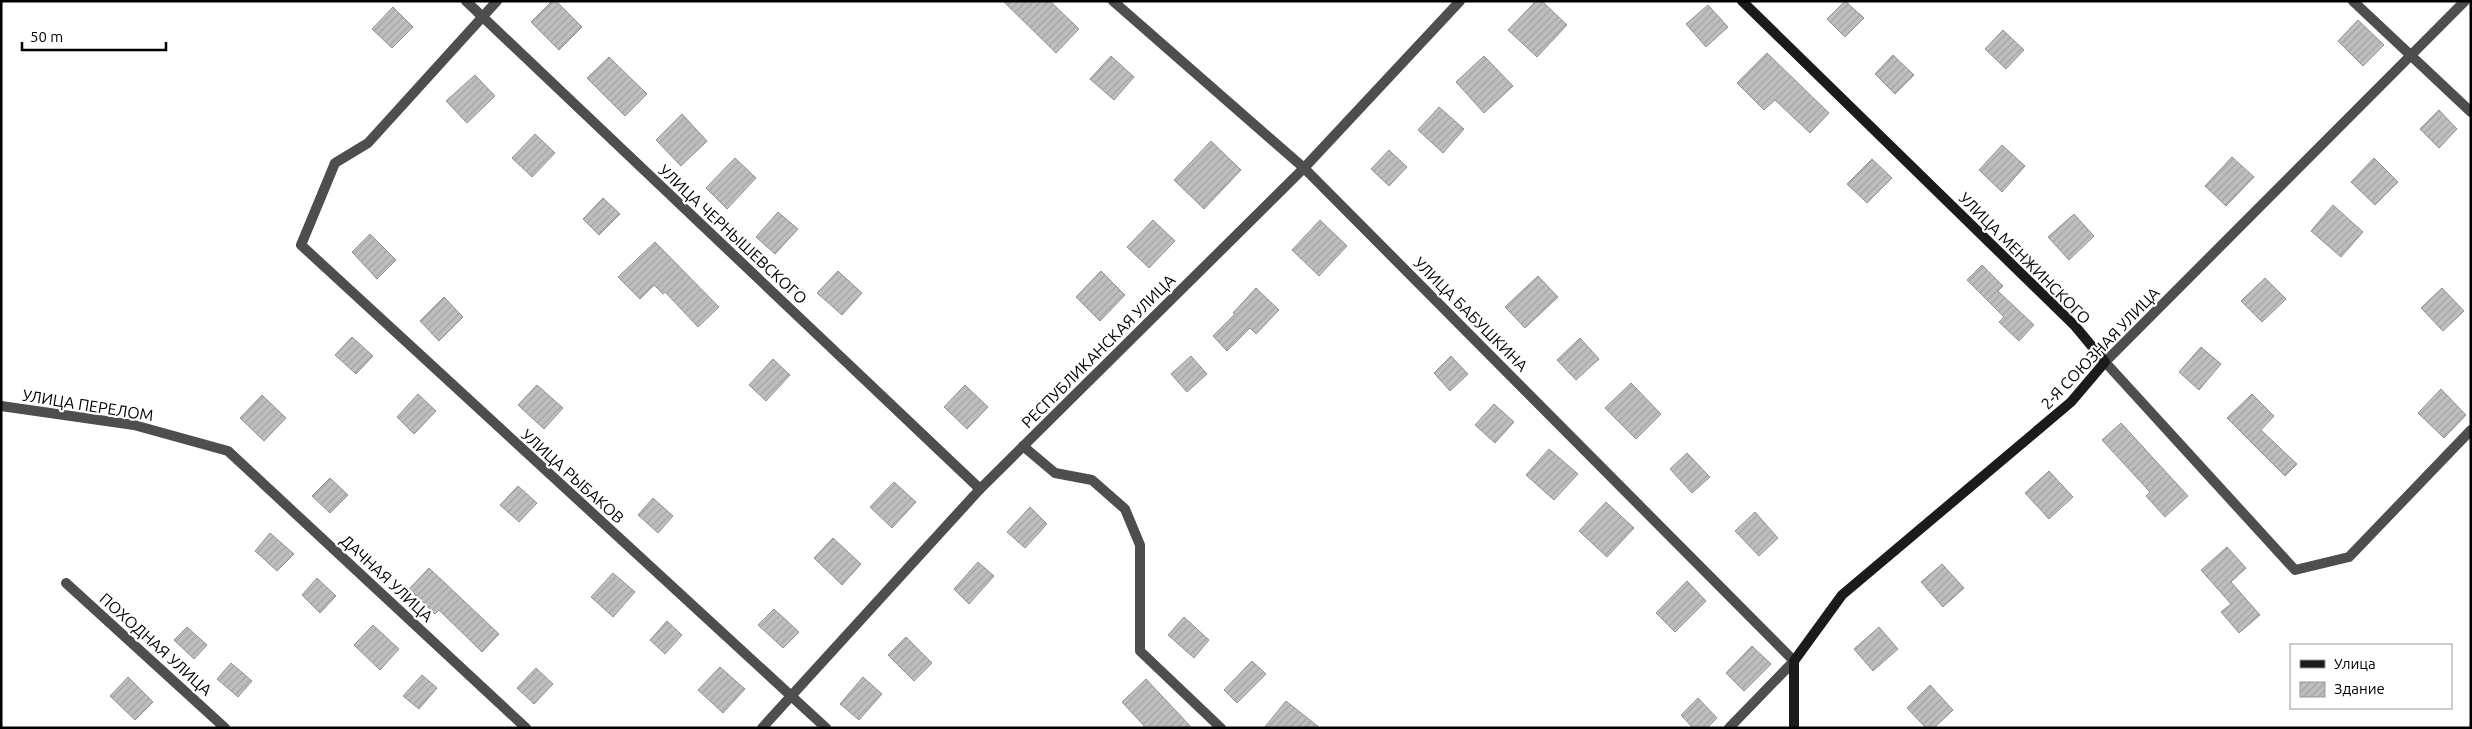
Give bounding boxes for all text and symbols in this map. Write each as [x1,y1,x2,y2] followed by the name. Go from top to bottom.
[22,20,166,52] scale bar
[30,28,63,45] text: 50 m
[655,161,811,307] street label: УЛИЦА ЧЕРНЫШЕВСКОГО
[1956,189,2094,327] street label: УЛИЦА МЕНЖИНСКОГО
[1410,253,1532,375] street label: УЛИЦА БАБУШКИНА
[1018,270,1179,431] street label: РЕСПУБЛИКАНСКАЯ УЛИЦА
[2037,283,2163,413] street label: 2-Я СОЮЗНАЯ УЛИЦА
[21,386,155,424] street label: УЛИЦА ПЕРЕЛОМ
[518,425,628,527] street label: УЛИЦА РЫБАКОВ
[337,531,437,626] street label: ДАЧНАЯ УЛИЦА
[96,589,216,699] street label: ПОХОДНАЯ УЛИЦА
[2290,644,2452,709] legend
[2334,655,2376,672] text: Улица
[2334,680,2385,697] text: Здание

